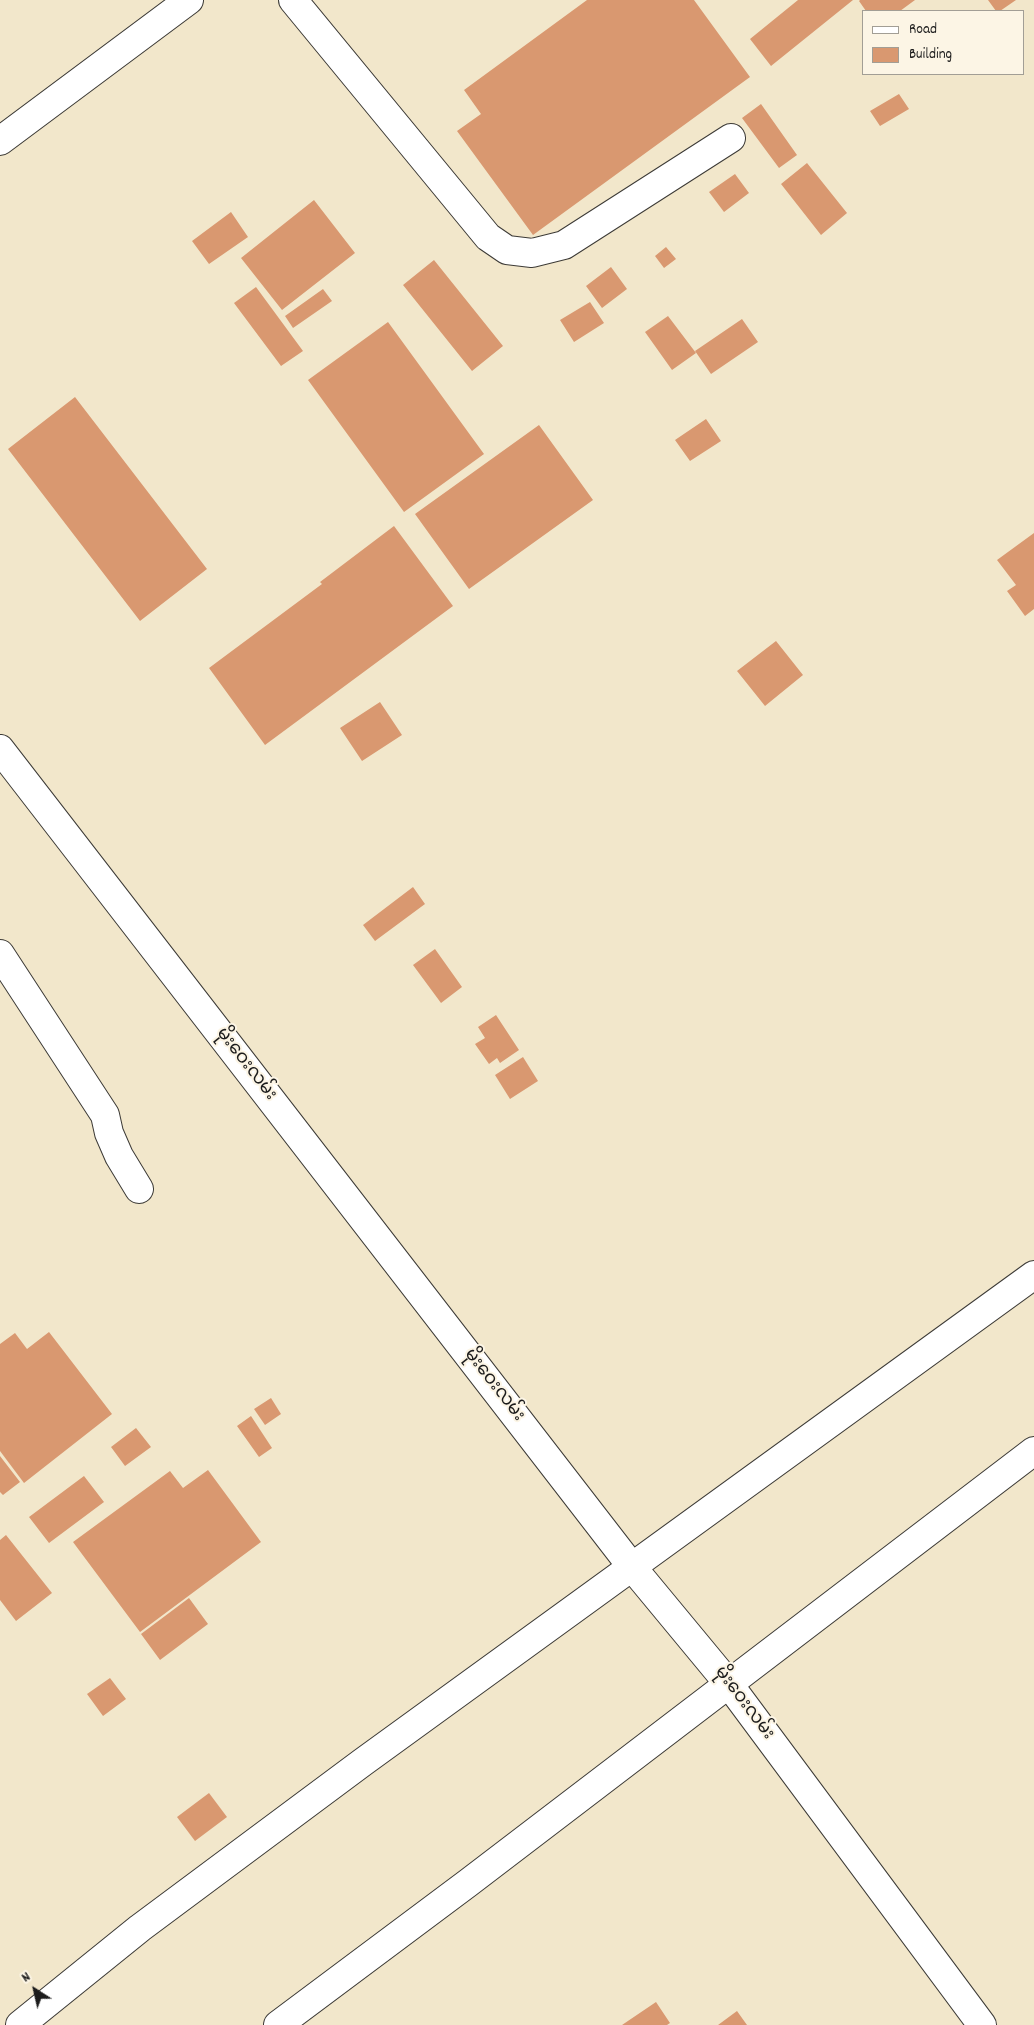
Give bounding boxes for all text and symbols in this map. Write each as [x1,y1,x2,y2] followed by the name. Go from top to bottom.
[862,10,1024,75] legend
[909,19,937,41] text: Road
[909,44,952,66] text: Building
[210,1024,280,1106] street label: မိုးဝေးလမ်း
[458,1345,528,1427] street label: မိုးဝေးလမ်း
[708,1663,778,1745] street label: မိုးဝေးလမ်း
[10,1965,60,2015] north arrow
[18,1968,35,1988] text: N

